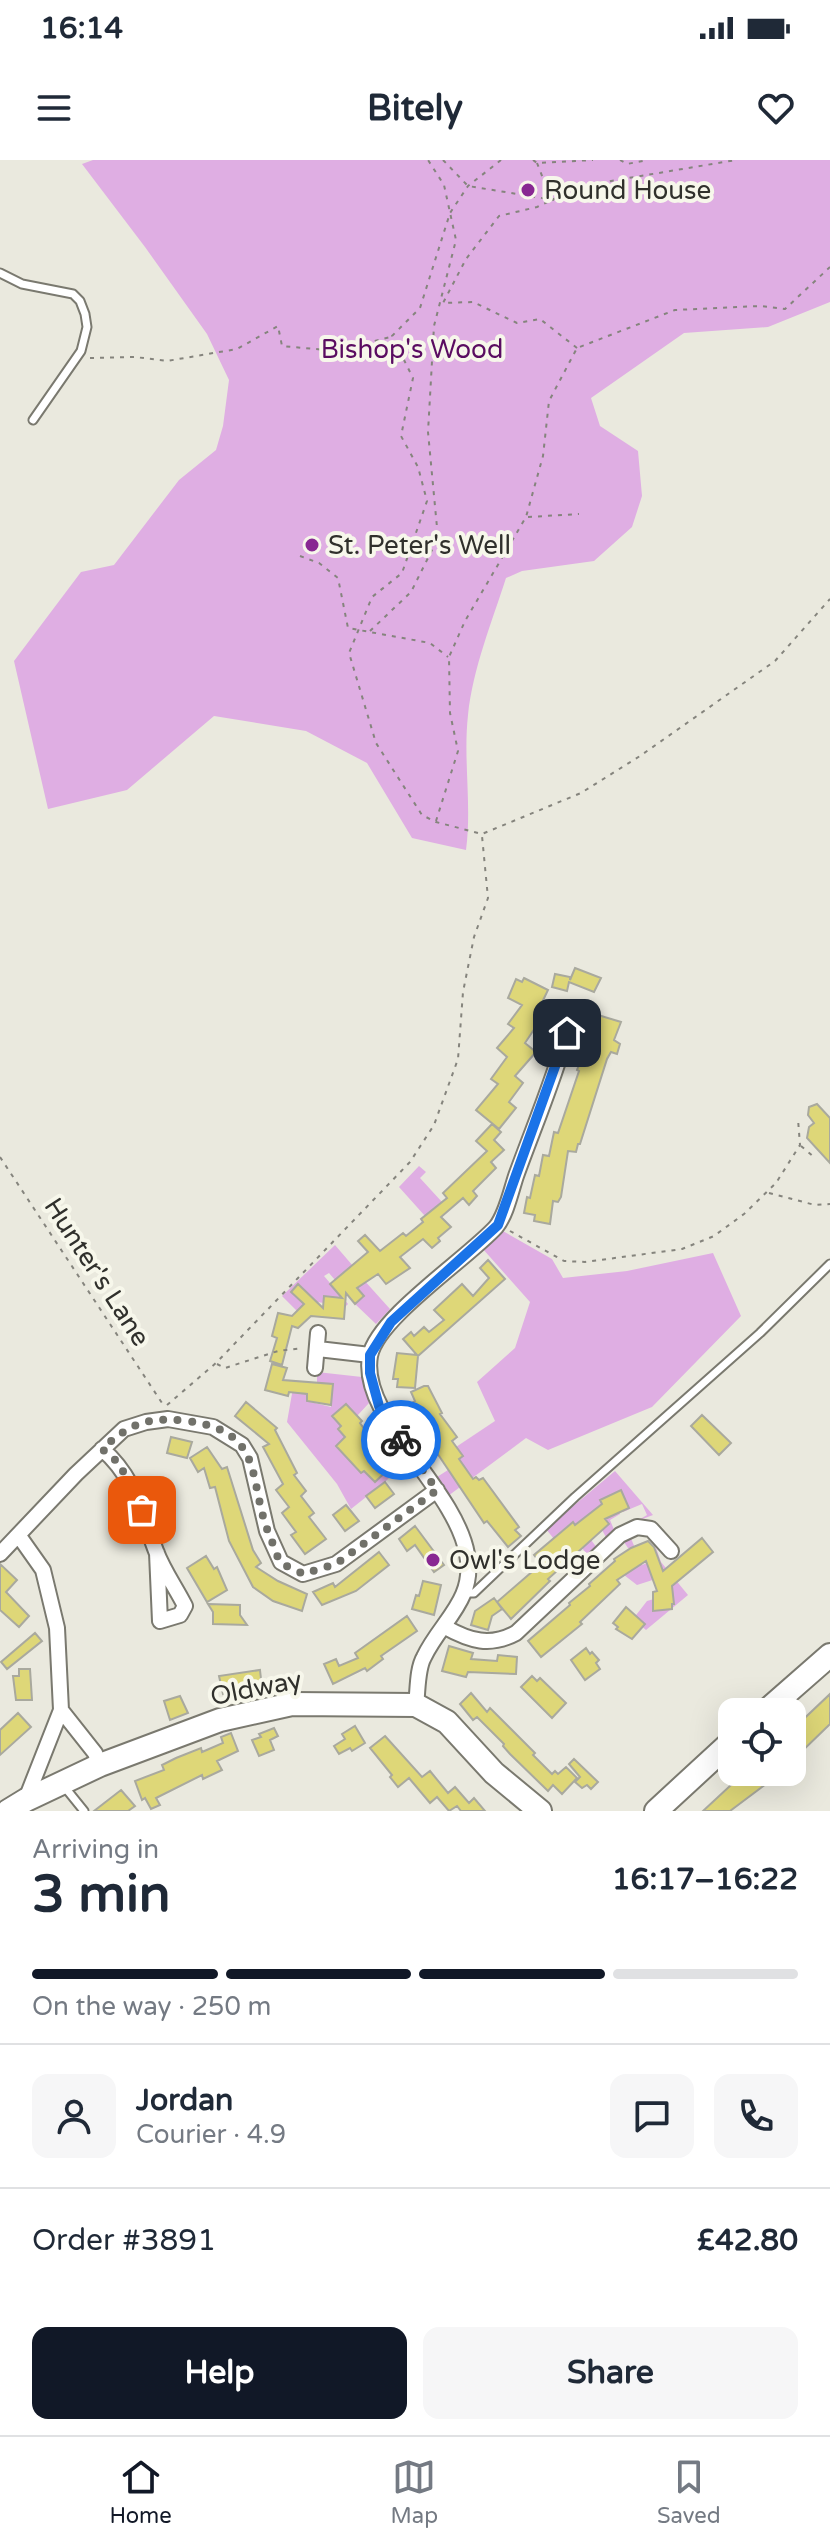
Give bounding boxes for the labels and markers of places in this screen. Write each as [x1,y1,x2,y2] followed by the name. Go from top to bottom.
[544,175,711,206] place label: Round House
[519,181,537,199] marker: Round House
[328,530,511,561] place label: St. Peter's Well
[303,536,321,554] marker: St. Peter's Well
[533,999,601,1067] pin
[108,1476,176,1544] pin
[449,1545,601,1576] place label: Owl's Lodge
[424,1551,442,1569] marker: Owl's Lodge

